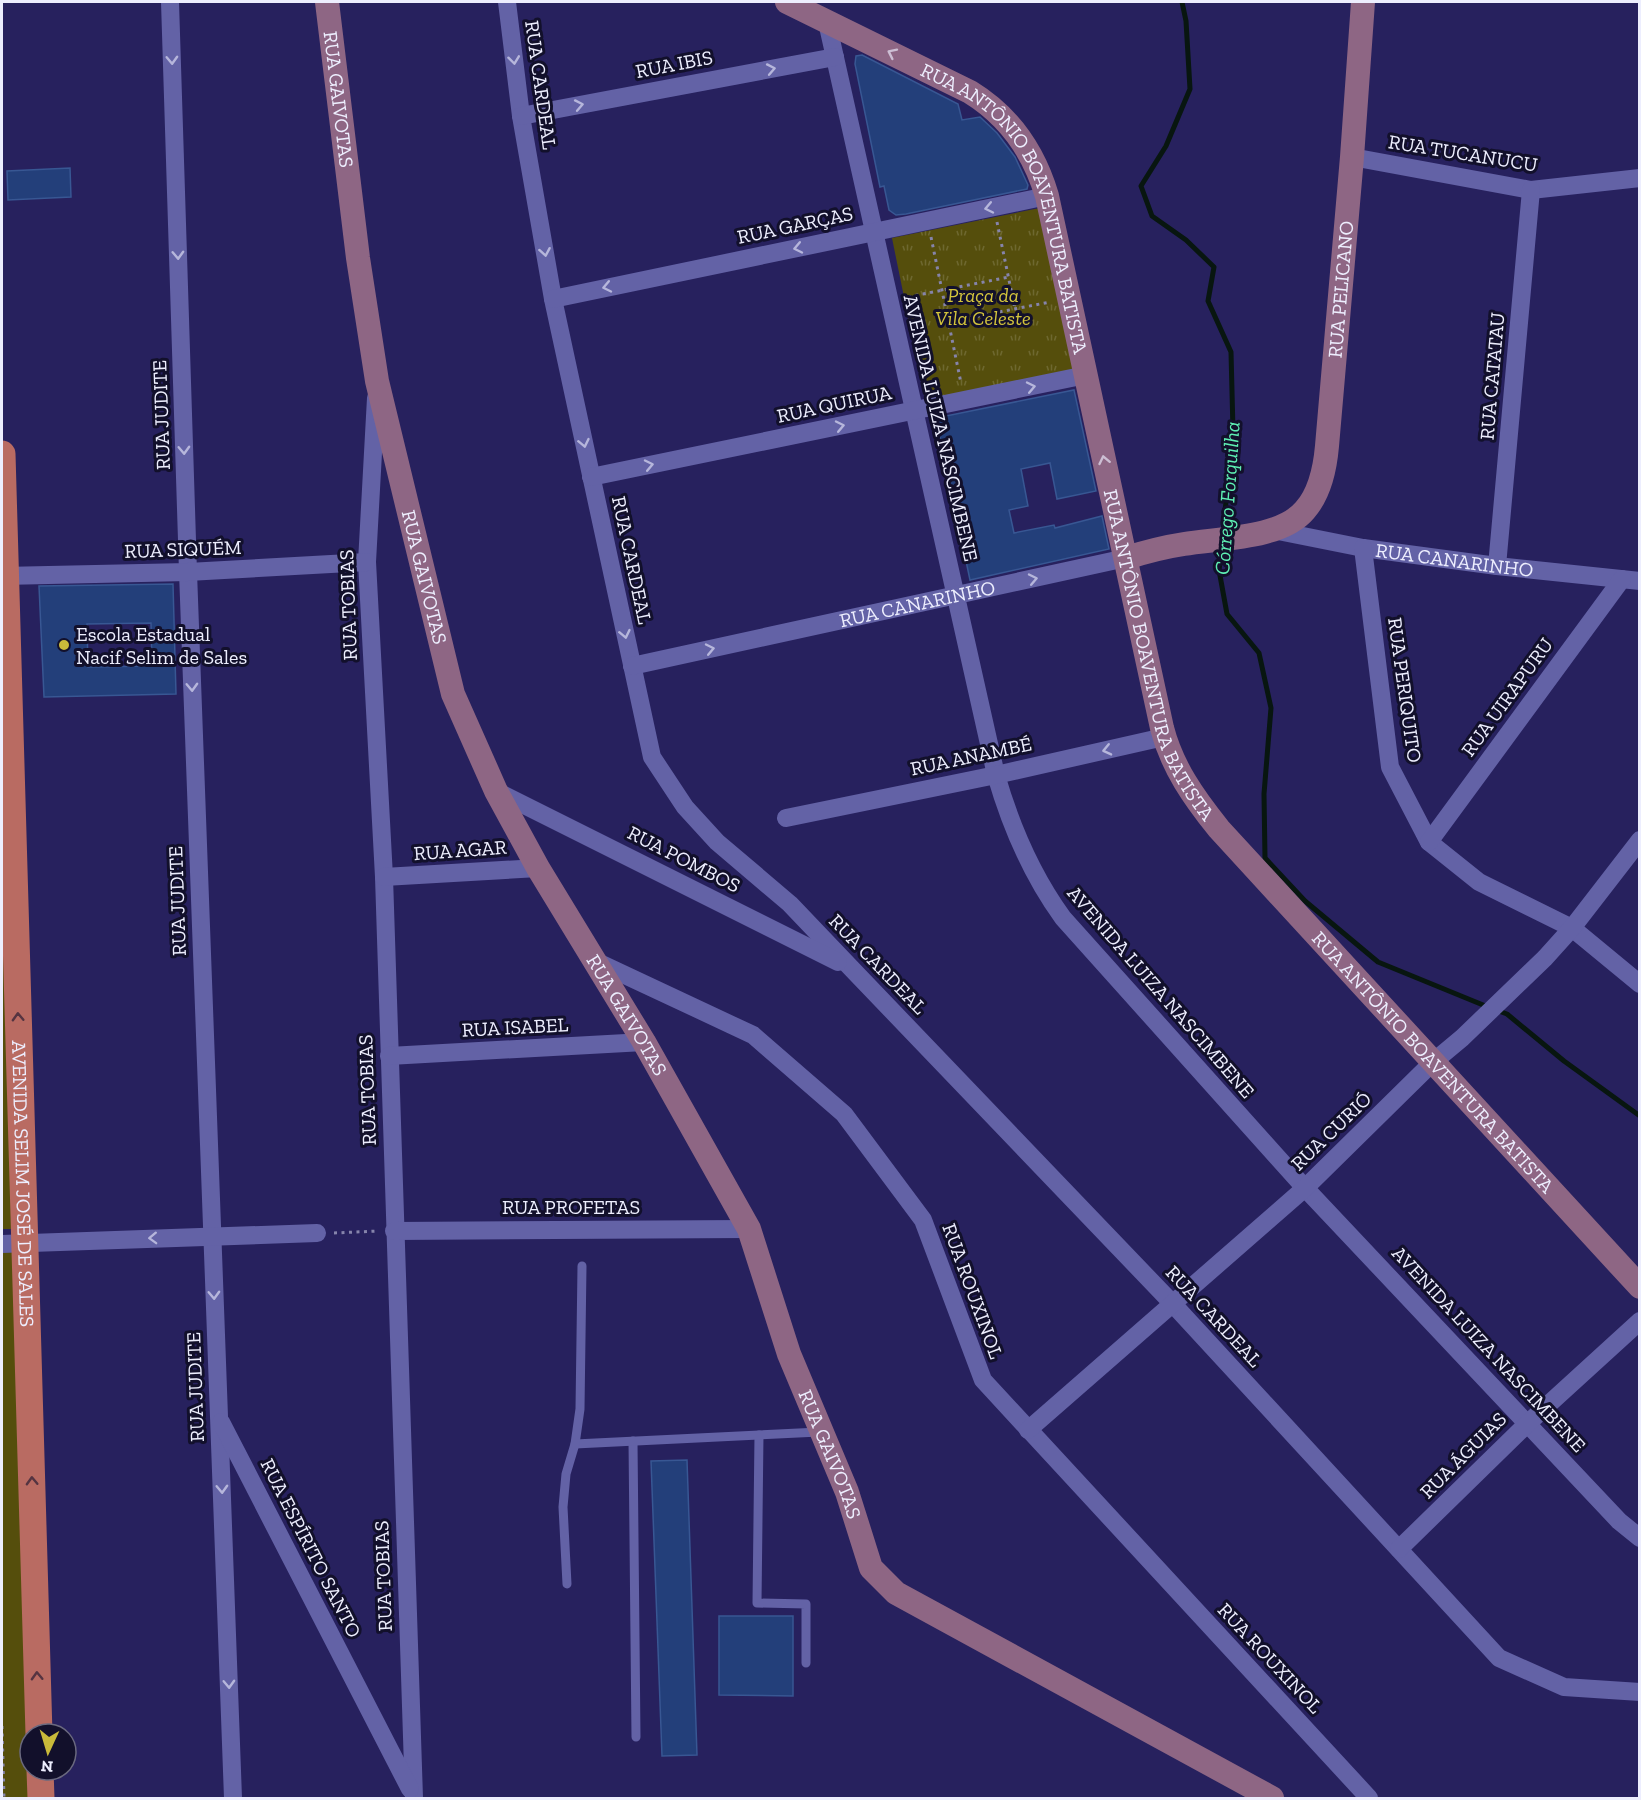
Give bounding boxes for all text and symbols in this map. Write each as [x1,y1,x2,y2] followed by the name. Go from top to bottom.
[520,19,562,151] street label: RUA CARDEAL
[319,30,359,169] street label: RUA GAIVOTAS
[633,45,715,83] street label: RUA IBIS
[888,49,899,61] one-way arrow
[166,55,179,64] one-way arrow
[508,55,520,64] one-way arrow
[917,58,1093,357] street label: RUA ANTÔNIO BOAVENTURA BATISTA
[765,63,775,76] one-way arrow
[574,99,584,112] one-way arrow
[1387,129,1539,177] street label: RUA TUCANUCU
[735,201,855,249] street label: RUA GARÇAS
[985,201,995,214] one-way arrow
[1323,220,1358,359] street label: RUA PELICANO
[794,240,804,253] one-way arrow
[538,247,551,257] one-way arrow
[172,250,185,259] one-way arrow
[603,280,613,293] one-way arrow
[935,283,1031,330] park label: Praça da Vila Celeste
[899,292,983,564] street label: AVENIDA LUIZA NASCIMBENE
[1474,311,1510,441] street label: RUA CATATAU
[147,360,175,470] street label: RUA JUDITE
[775,380,894,428] street label: RUA QUIRUA
[1025,381,1035,394] one-way arrow
[834,420,844,433] one-way arrow
[1209,421,1245,575] water label: Córrego Forquilha
[577,438,590,448] one-way arrow
[178,445,191,454] one-way arrow
[1098,455,1111,465] one-way arrow
[643,459,653,472] one-way arrow
[1099,487,1220,826] street label: RUA ANTÔNIO BOAVENTURA BATISTA
[607,494,657,626] street label: RUA CARDEAL
[397,507,452,647] street label: RUA GAIVOTAS
[124,535,242,563] street label: RUA SIQUÉM
[1374,538,1534,582] street label: RUA CANARINHO
[334,549,362,661] street label: RUA TOBIAS
[1027,574,1037,587] one-way arrow
[837,575,997,632] street label: RUA CANARINHO
[1383,616,1427,764] street label: RUA PERIQUITO
[76,622,247,669] place label: Escola Estadual Nacif Selim de Sales
[618,628,631,638] one-way arrow
[1456,633,1558,761] street label: RUA UIRAPURU
[57,638,71,652] marker: Escola Estadual Nacif Selim de Sales
[704,644,714,657] one-way arrow
[186,682,199,691] one-way arrow
[908,731,1034,781] street label: RUA ANAMBÉ
[1102,742,1112,755] one-way arrow
[624,820,744,898] street label: RUA POMBOS
[413,835,508,865] street label: RUA AGAR
[163,846,191,956] street label: RUA JUDITE
[1062,881,1260,1103] street label: AVENIDA LUIZA NASCIMBENE
[824,909,932,1019] street label: RUA CARDEAL
[1307,926,1560,1199] street label: RUA ANTÔNIO BOAVENTURA BATISTA
[581,950,672,1080] street label: RUA GAIVOTAS
[461,1012,569,1042] street label: RUA ISABEL
[12,1013,25,1022] one-way arrow
[353,1034,381,1146] street label: RUA TOBIAS
[7,1040,39,1327] street label: AVENIDA SELIM JOSÉ DE SALES
[1286,1087,1376,1175] street label: RUA CURIÓ
[502,1195,640,1219] street label: RUA PROFETAS
[937,1220,1009,1362] street label: RUA ROUXINOL
[149,1232,158,1245] one-way arrow
[1387,1241,1591,1457] street label: AVENIDA LUIZA NASCIMBENE
[1161,1260,1267,1372] street label: RUA CARDEAL
[208,1290,221,1299] one-way arrow
[181,1332,209,1442] street label: RUA JUDITE
[793,1386,867,1522] street label: RUA GAIVOTAS
[1415,1407,1511,1503] street label: RUA ÁGUIAS
[255,1454,367,1642] street label: RUA ESPÍRITO SANTO
[26,1476,38,1485] one-way arrow
[215,1485,228,1494] one-way arrow
[369,1520,397,1632] street label: RUA TOBIAS
[1213,1598,1327,1718] street label: RUA ROUXINOL
[31,1671,44,1680] one-way arrow
[222,1680,235,1689] one-way arrow
[18,1722,78,1782] north arrow
[40,1757,54,1776] text: N

